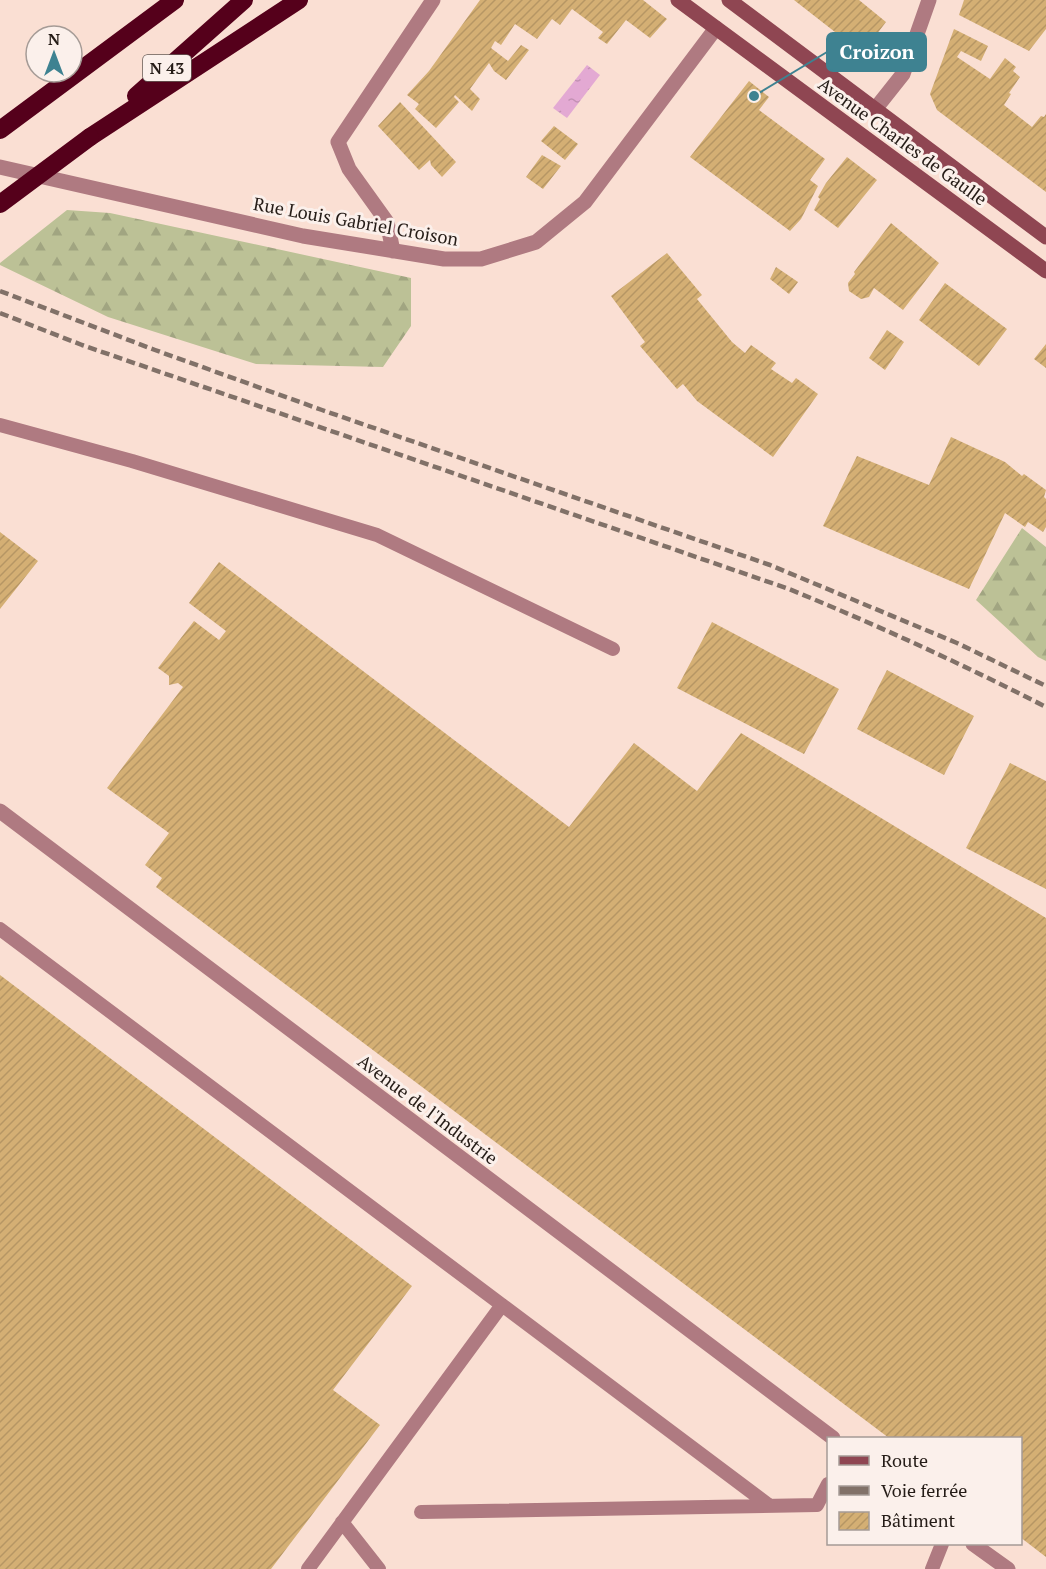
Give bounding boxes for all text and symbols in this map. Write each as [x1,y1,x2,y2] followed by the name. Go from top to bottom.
[24,24,84,84] north arrow
[48,28,60,50] text: N
[827,33,926,71] callout: Croizon
[840,38,915,65] text: Croizon
[143,55,191,81] road number: N 43
[814,72,992,210] street label: Avenue Charles de Gaulle
[252,191,461,251] street label: Rue Louis Gabriel Croison
[353,1048,503,1170] street label: Avenue de l'Industrie
[827,1437,1022,1545] legend
[881,1448,928,1472] text: Route
[881,1478,967,1502] text: Voie ferrée
[881,1508,956,1532] text: Bâtiment

